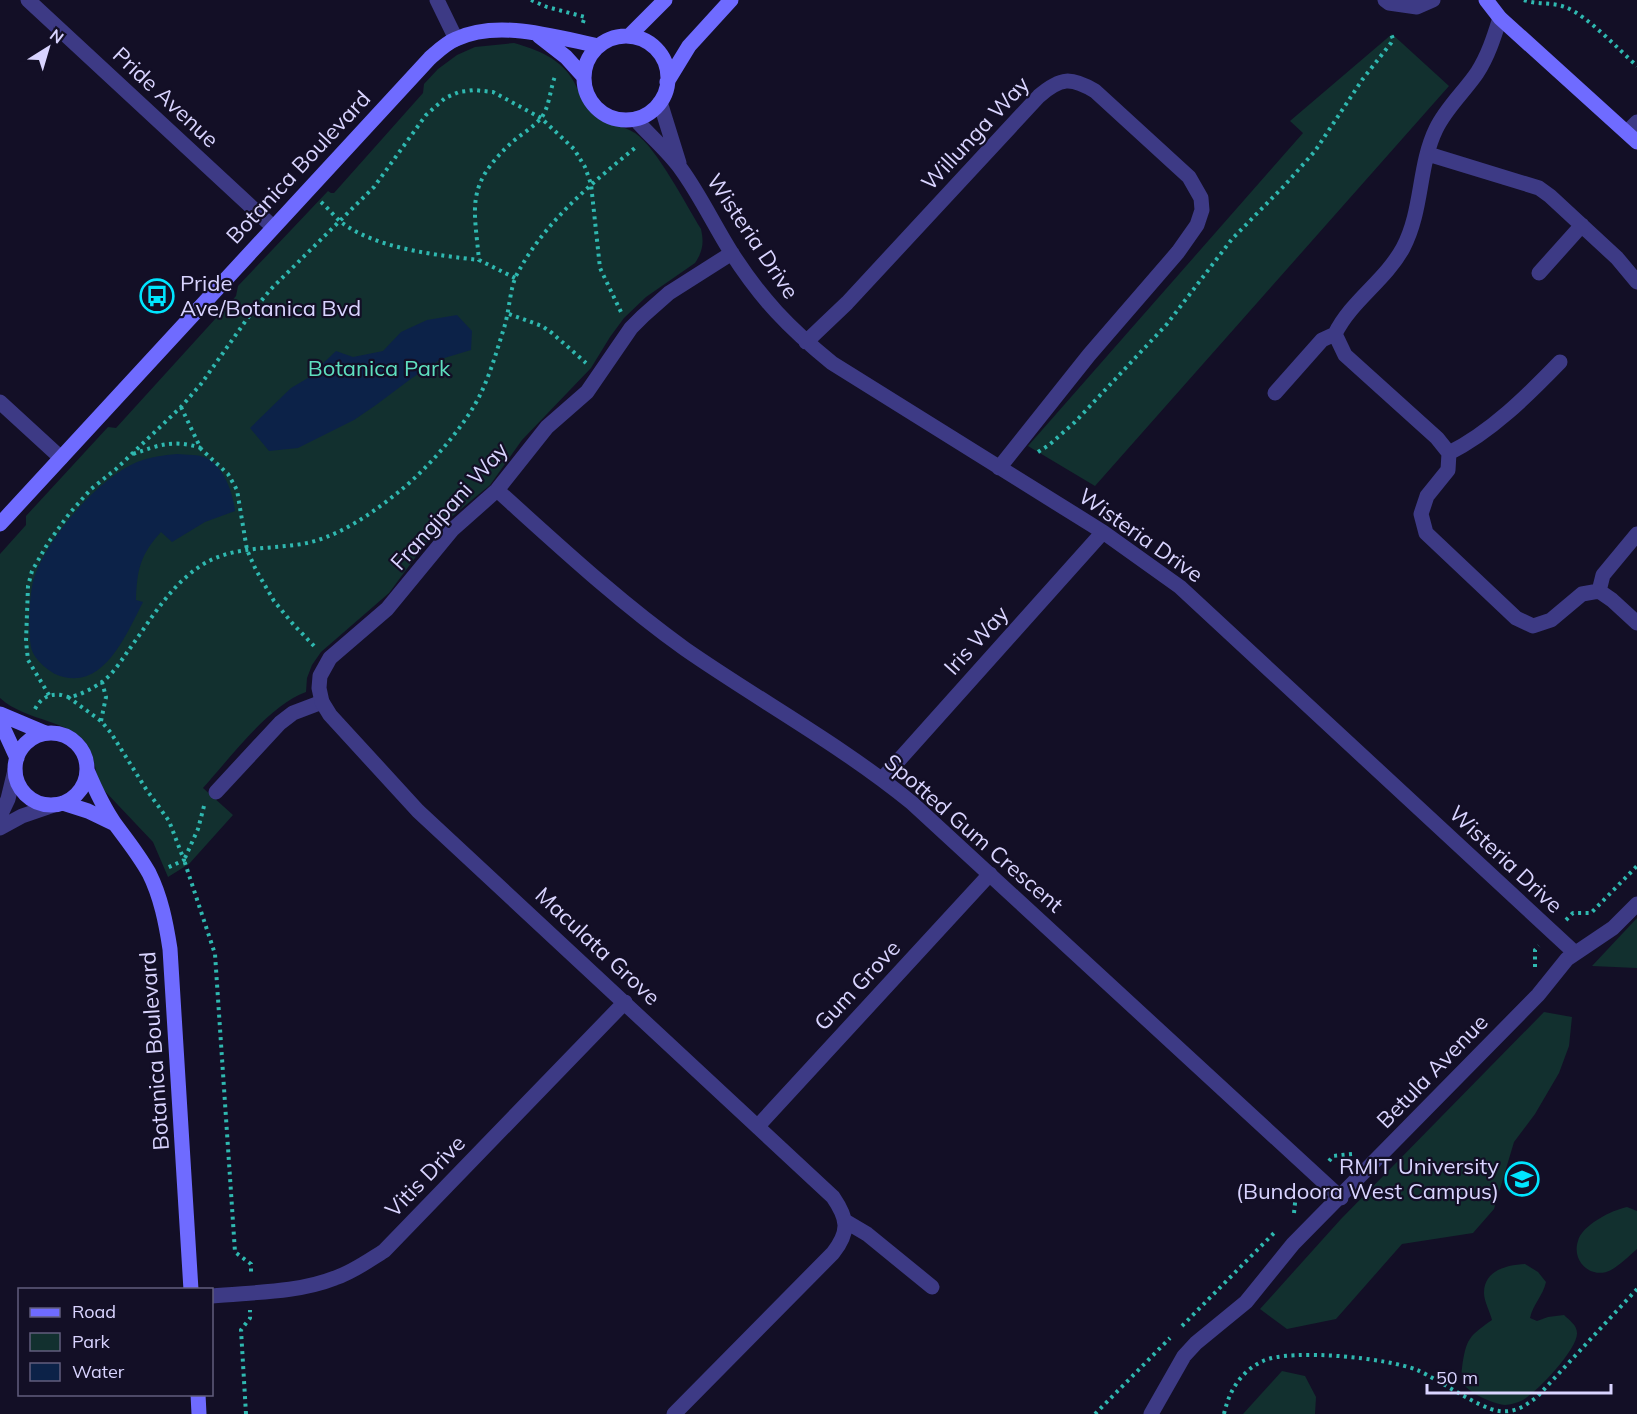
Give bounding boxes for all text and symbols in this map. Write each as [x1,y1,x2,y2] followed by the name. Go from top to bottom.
[18,18,78,78] north arrow
[46,24,68,48] text: N
[107,41,225,153] street label: Pride Avenue
[915,70,1035,196] street label: Willunga Way
[220,85,376,249] street label: Botanica Boulevard
[701,168,805,304] street label: Wisteria Drive
[180,269,361,322] place label: Pride Ave/Botanica Bvd
[139,278,175,314] bus stop icon: Pride Ave/Botanica Bvd
[308,354,451,382] park label: Botanica Park
[384,436,514,576] street label: Frangipani Way
[1073,482,1209,588] street label: Wisteria Drive
[938,599,1015,680] street label: Iris Way
[879,748,1069,919] street label: Spotted Gum Crescent
[1443,799,1569,919] street label: Wisteria Drive
[530,881,666,1011] street label: Maculata Grove
[808,934,906,1036] street label: Gum Grove
[133,951,175,1151] street label: Botanica Boulevard
[1370,1008,1494,1134] street label: Betula Avenue
[379,1129,471,1223] street label: Vitis Drive
[1236,1152,1499,1205] place label: RMIT University (Bundoora West Campus)
[1504,1161,1540,1197] school or university icon: RMIT University (Bundoora West Campus)
[18,1288,213,1396] legend
[72,1300,116,1323] text: Road
[72,1330,111,1353] text: Park
[1427,1357,1612,1395] scale bar
[72,1360,125,1383] text: Water
[1436,1366,1478,1389] text: 50 m

